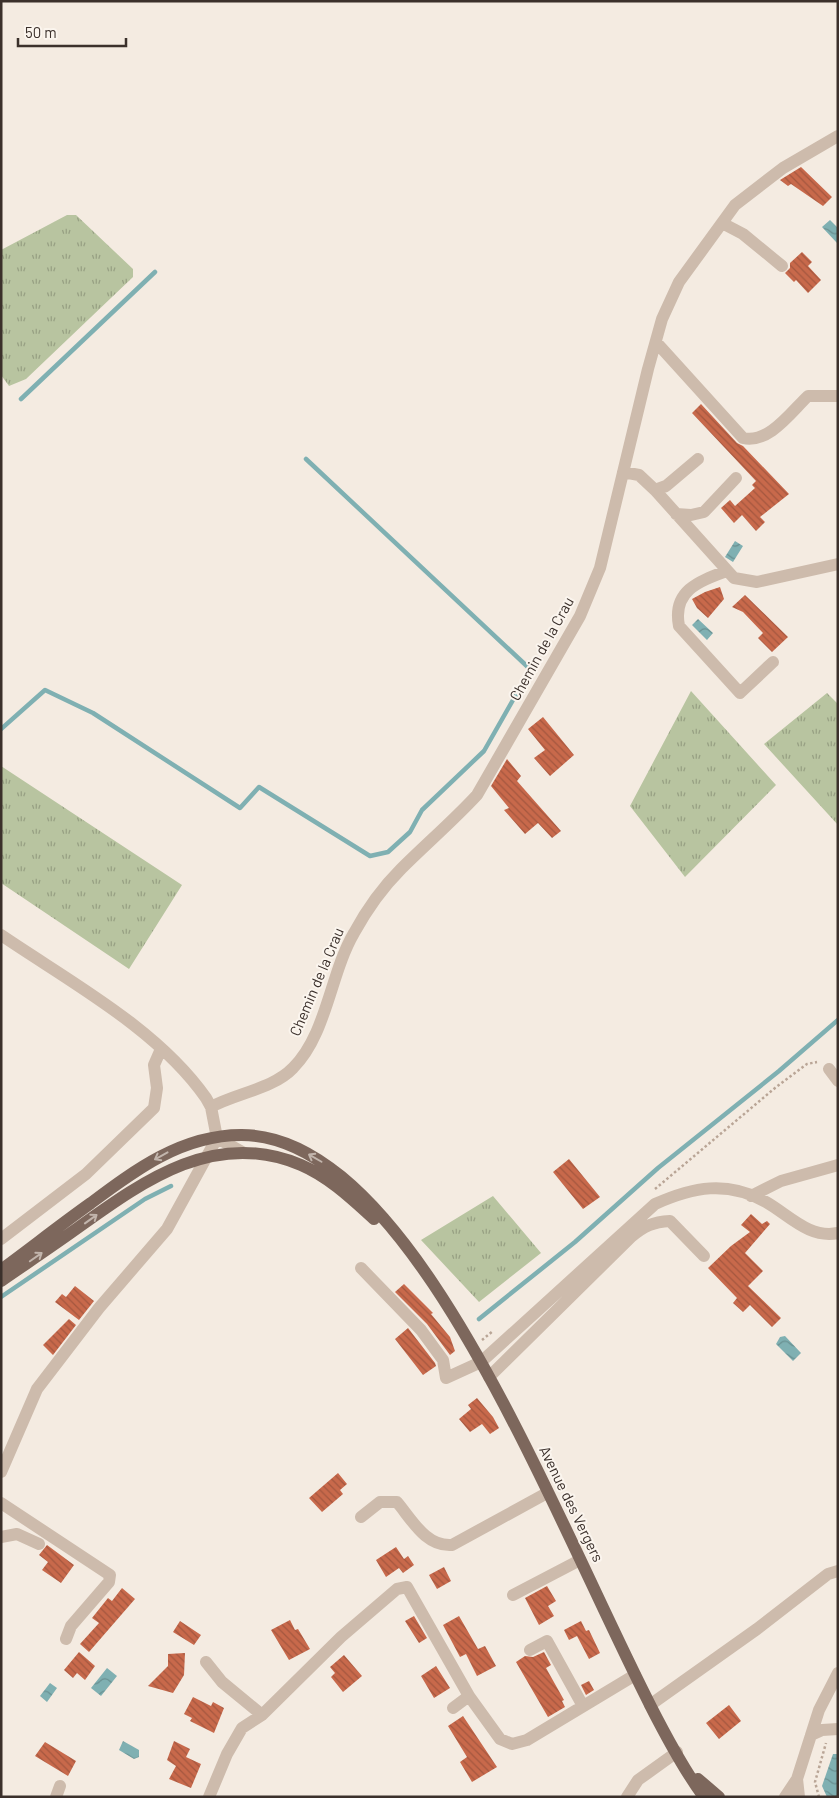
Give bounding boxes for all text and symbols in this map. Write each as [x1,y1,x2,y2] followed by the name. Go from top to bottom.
[18,15,125,47] scale bar
[25,23,57,41] text: 50 m
[505,593,577,704] street label: Chemin de la Crau
[285,925,347,1038] street label: Chemin de la Crau
[154,1152,168,1162] one-way arrow
[309,1152,323,1162] one-way arrow
[84,1214,98,1224] one-way arrow
[29,1252,43,1262] one-way arrow
[536,1443,608,1565] street label: Avenue des Vergers

